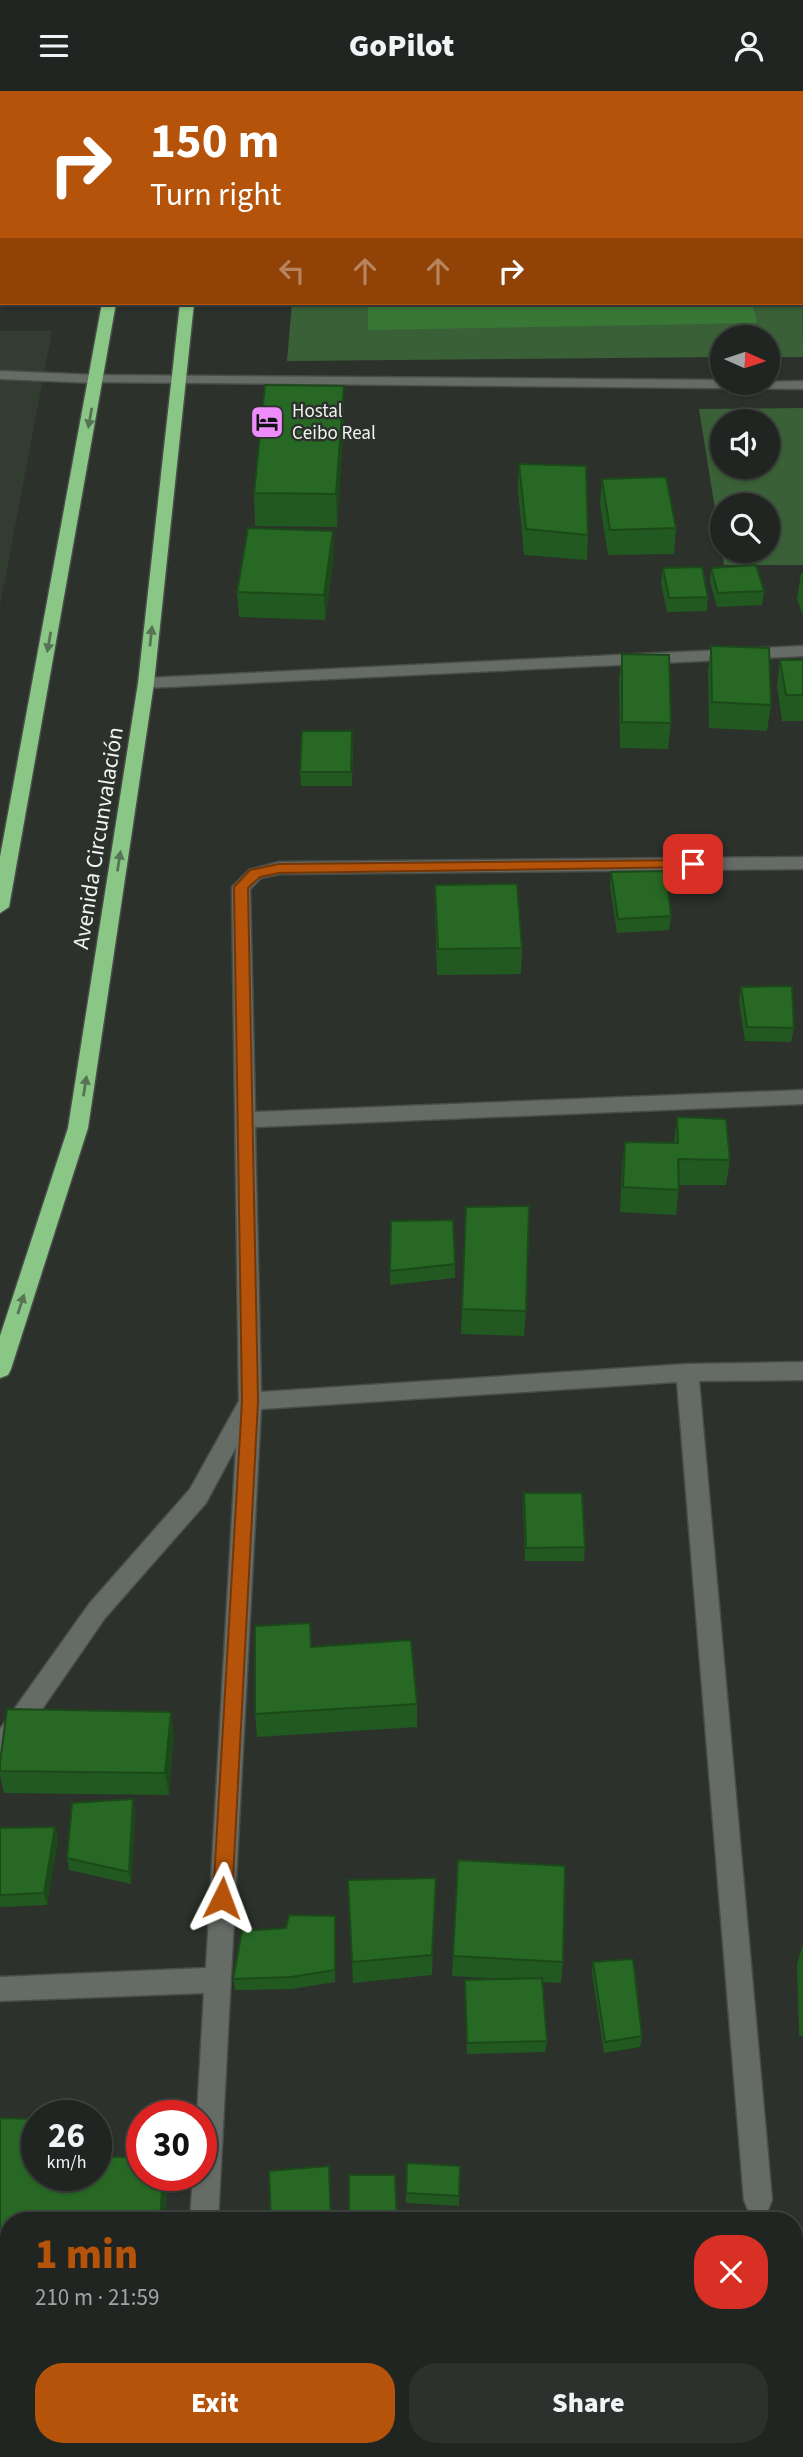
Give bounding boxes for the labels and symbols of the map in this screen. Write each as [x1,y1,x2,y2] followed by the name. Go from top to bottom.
[710,325,780,395] north arrow
[292,398,376,447] place label: Hostal Ceibo Real
[248,403,286,441] hotel icon: Hostal Ceibo Real
[84,407,95,429] one-way arrow
[146,625,157,647] one-way arrow
[43,631,54,653] one-way arrow
[64,725,132,951] street label: Avenida Circunvalación
[663,834,723,894] pin
[114,850,125,872] one-way arrow
[80,1075,91,1097] one-way arrow
[16,1294,27,1315] one-way arrow
[185,1861,259,1935] position arrow
[126,2100,217,2191] speed limit sign: 30

